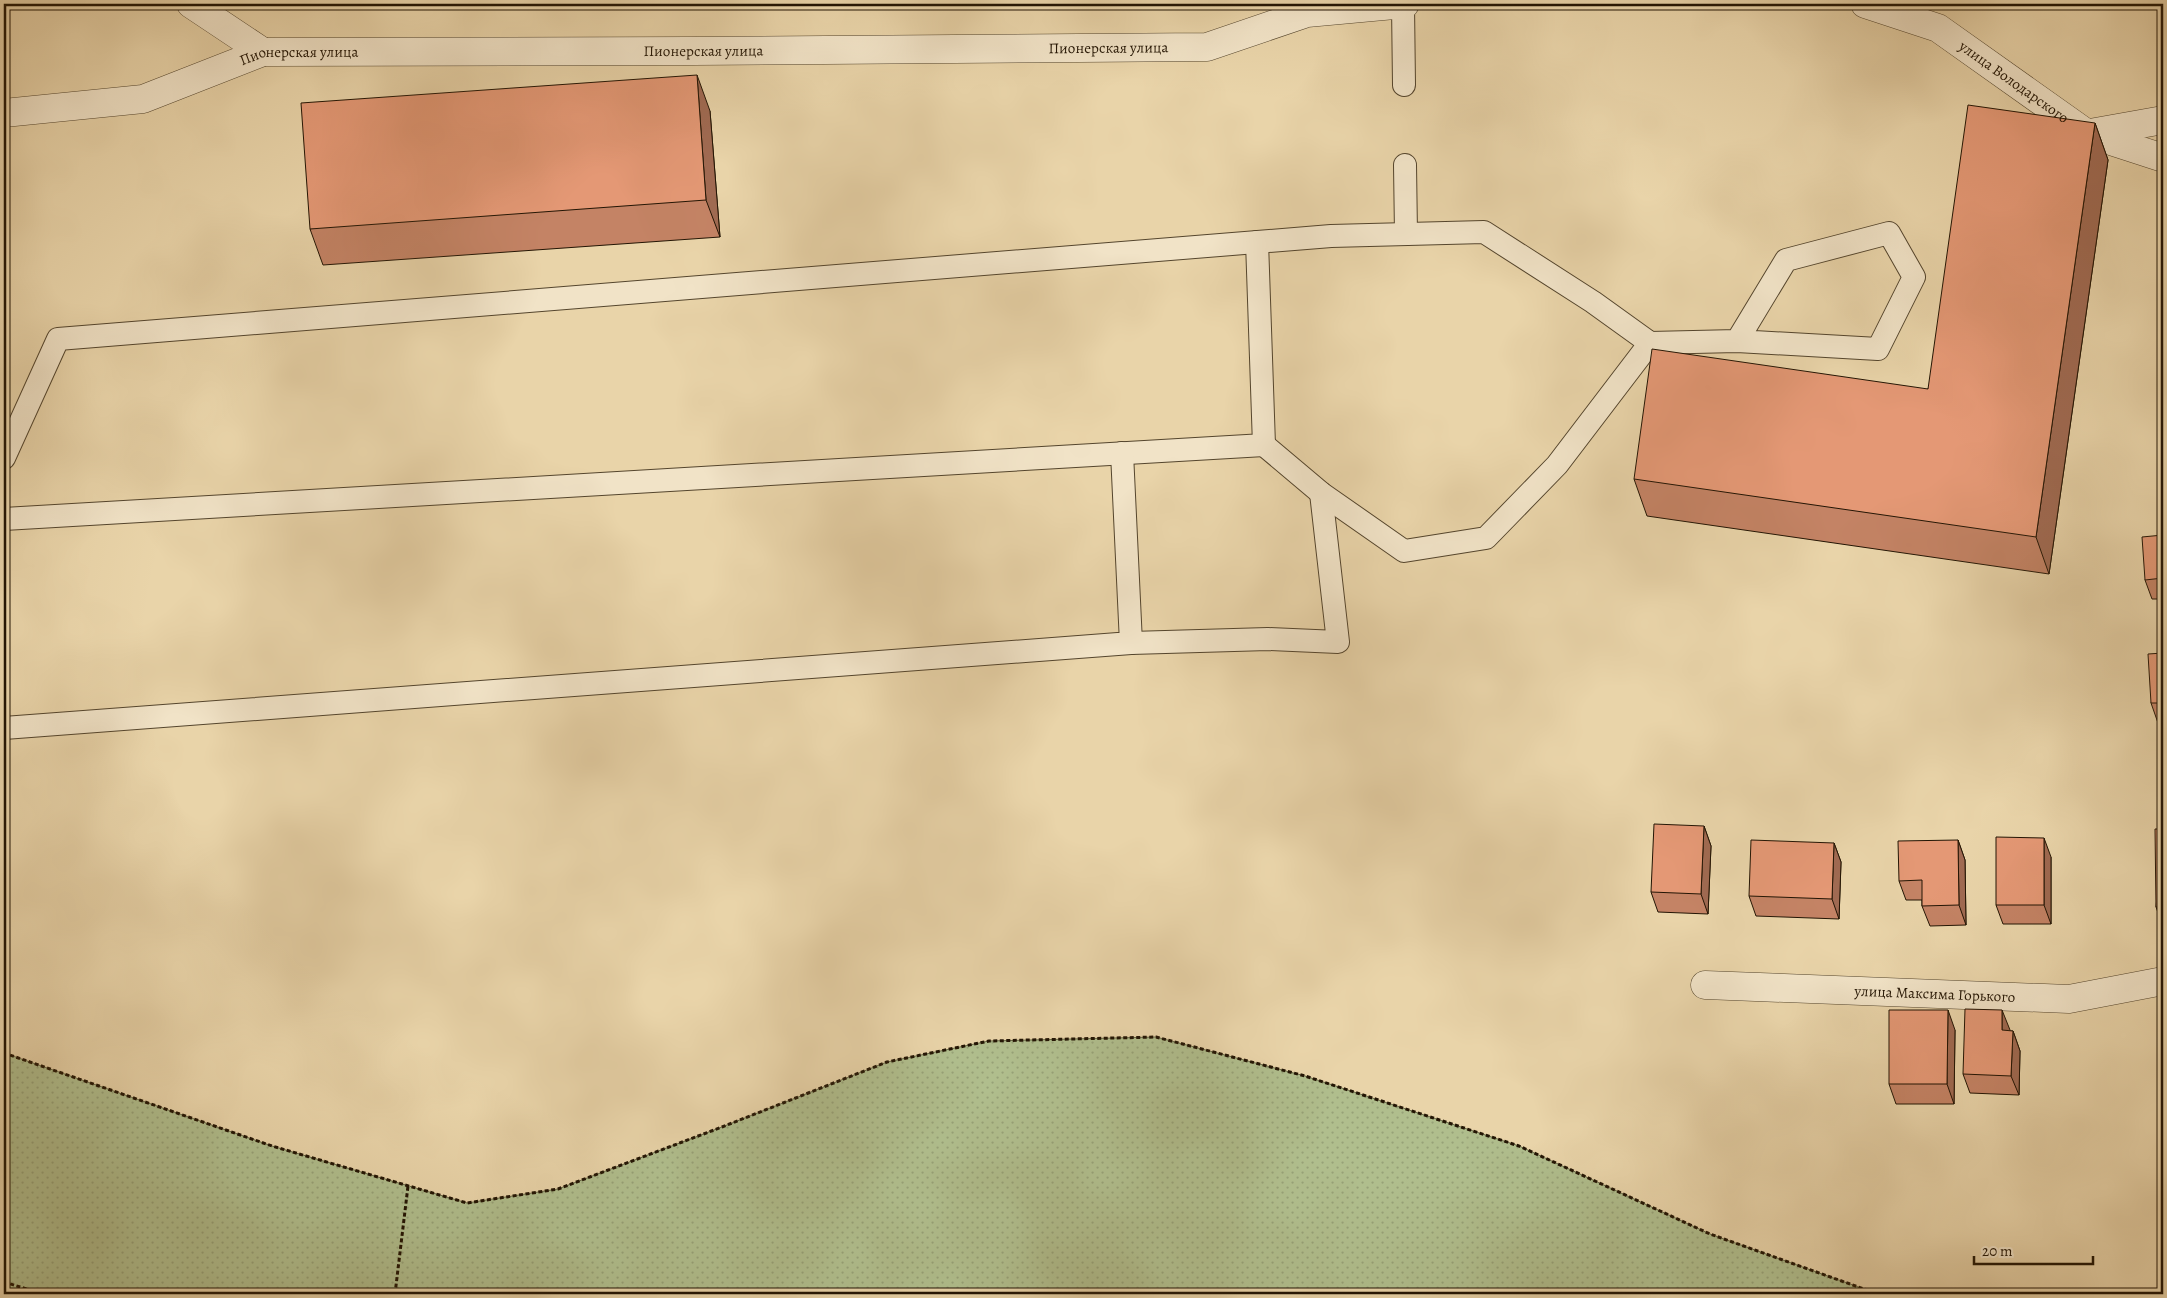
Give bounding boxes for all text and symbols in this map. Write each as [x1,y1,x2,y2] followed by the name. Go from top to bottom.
[1954,35,2073,128] street label: улица Володарского
[1048,37,1168,58] street label: Пионерская улица
[643,40,764,61] street label: Пионерская улица
[237,42,358,70] street label: Пионерская улица
[1853,981,2016,1007] street label: улица Максима Горького
[1974,1233,2093,1265] scale bar
[1982,1241,2013,1261] text: 20 m

